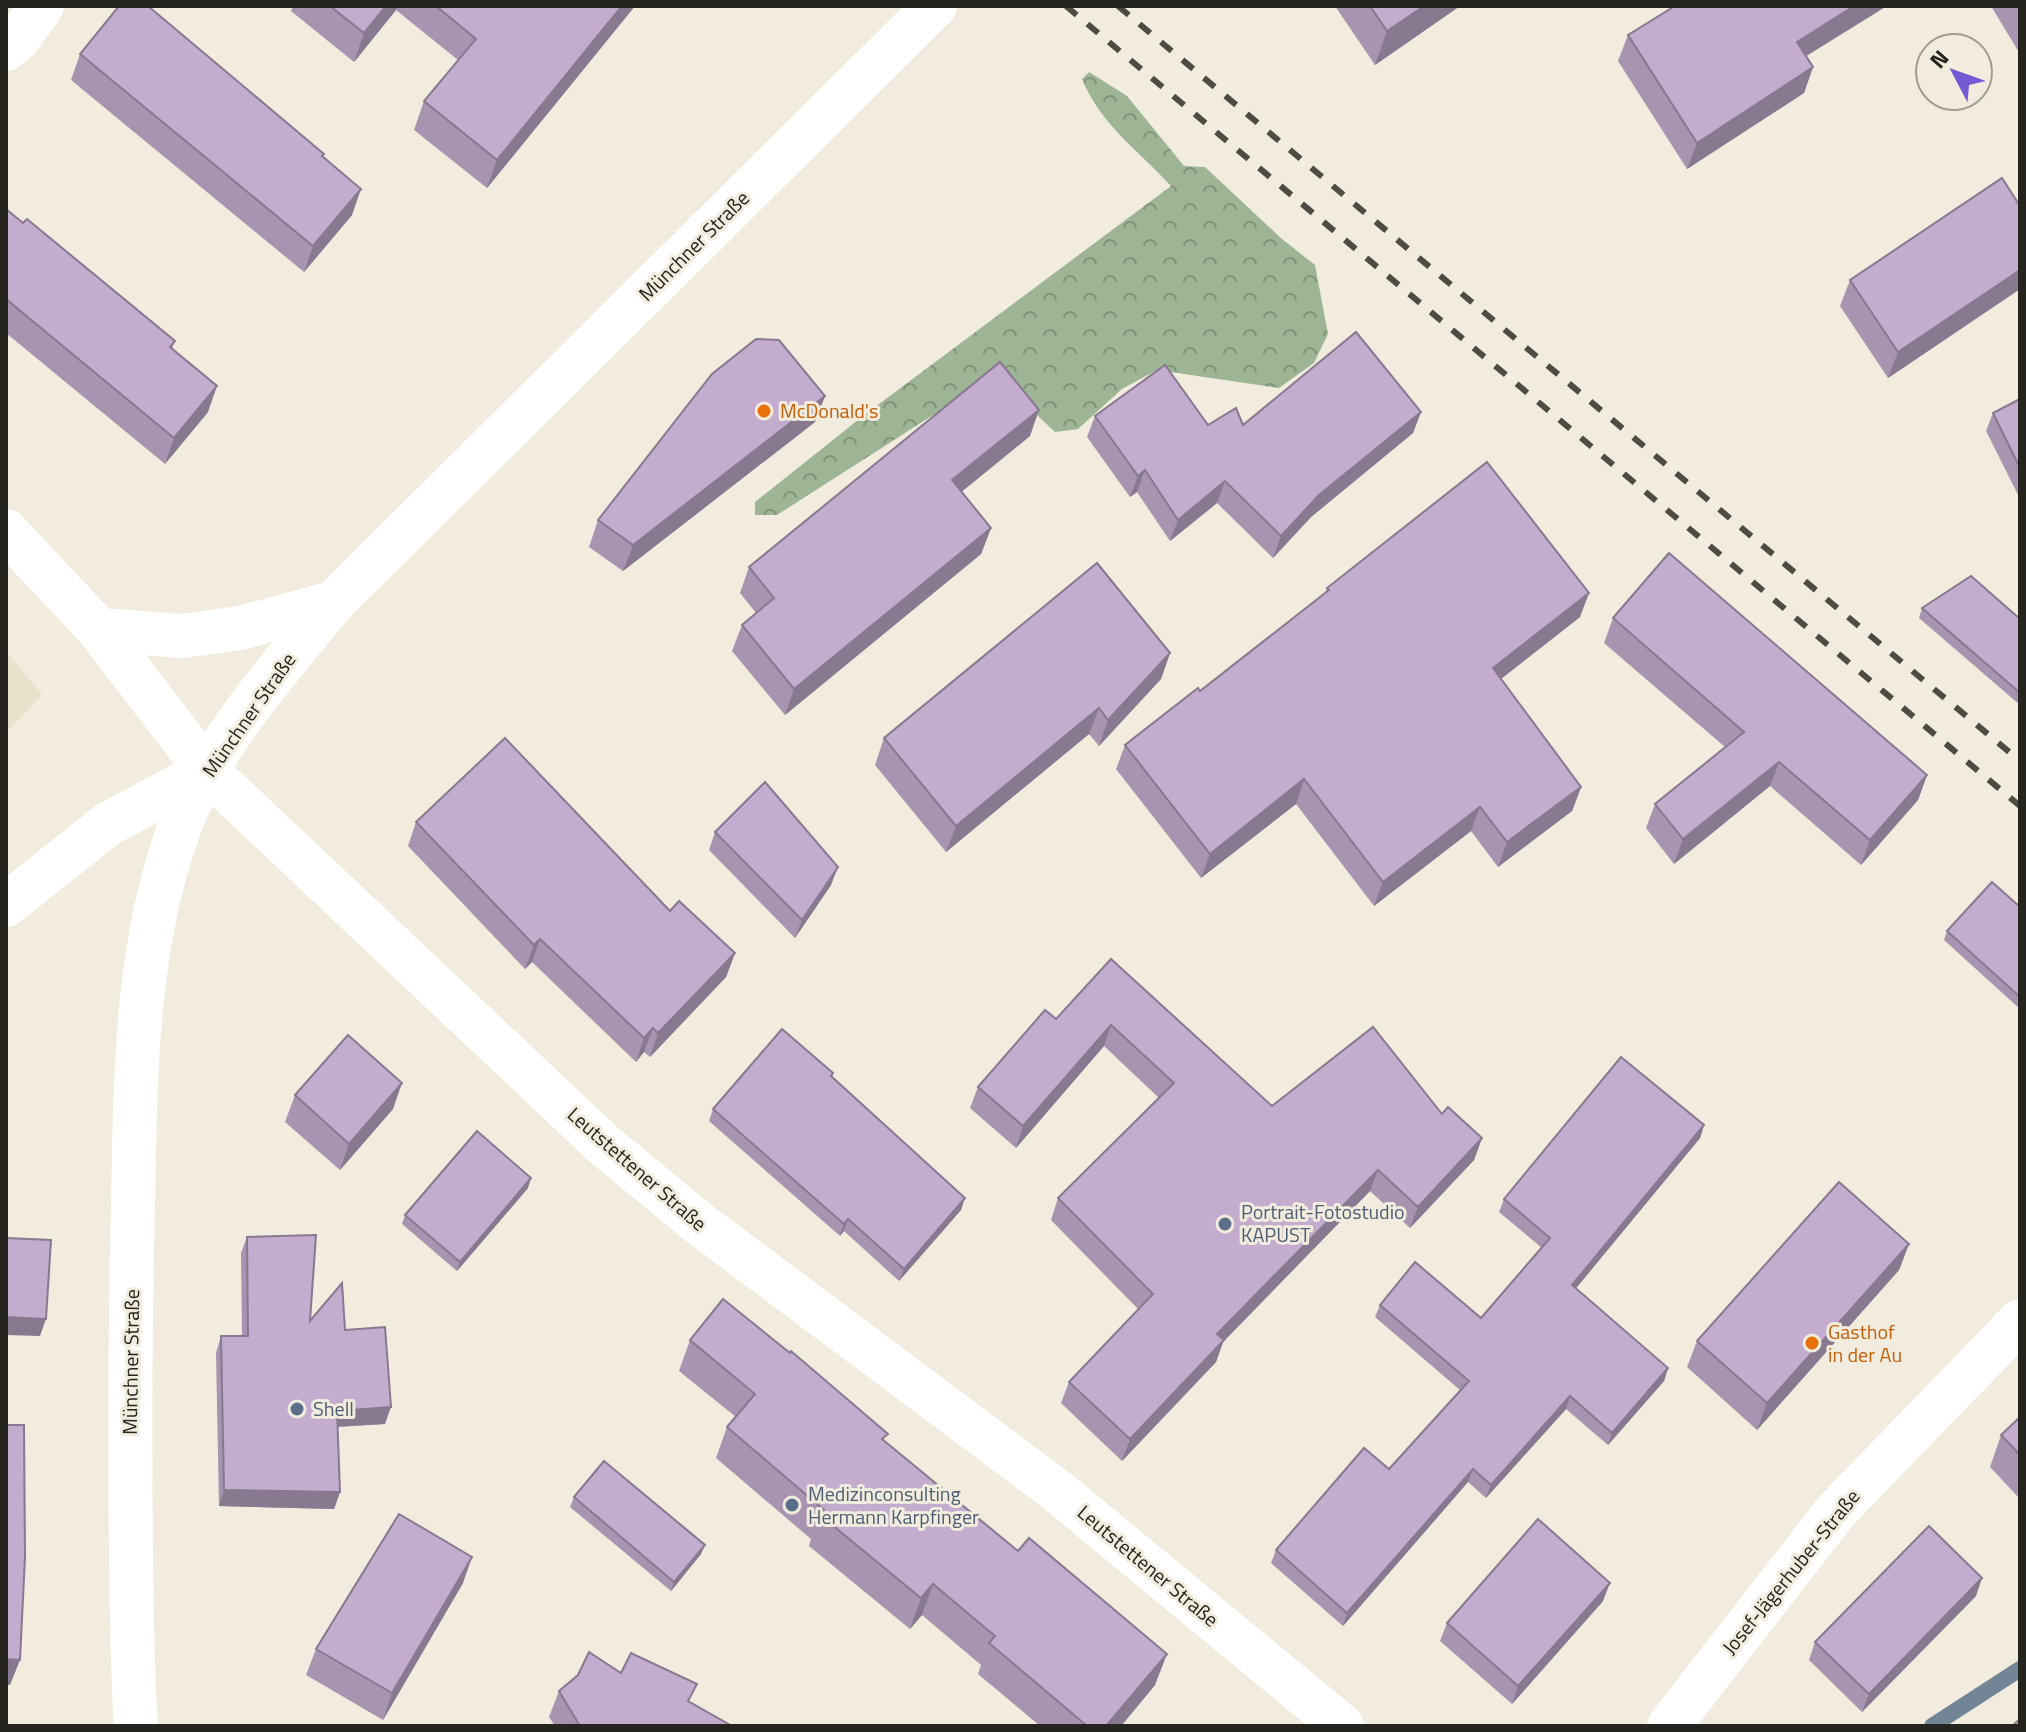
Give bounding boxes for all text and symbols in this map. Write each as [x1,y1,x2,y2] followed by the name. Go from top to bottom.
[1914,32,1994,112] north arrow
[1921,42,1957,76] text: N
[631,183,756,308] street label: Münchner Straße
[780,395,878,426] place label: McDonald's
[755,402,773,420] marker: McDonald's
[194,646,303,783] street label: Münchner Straße
[561,1099,714,1238] street label: Leutstettener Straße
[1241,1196,1405,1250] place label: Portrait-Fotostudio KAPUST
[1216,1215,1234,1233] marker: Portrait-Fotostudio KAPUST
[114,1289,147,1435] street label: Münchner Straße
[1828,1316,1902,1370] place label: Gasthof in der Au
[1803,1334,1821,1352] marker: Gasthof in der Au
[313,1393,354,1424] place label: Shell
[288,1400,306,1418] marker: Shell
[808,1478,979,1532] place label: Medizinconsulting Hermann Karpfinger
[1714,1482,1867,1661] street label: Josef-Jägerhuber-Straße
[783,1496,801,1514] marker: Medizinconsulting Hermann Karpfinger
[1071,1497,1226,1634] street label: Leutstettener Straße

